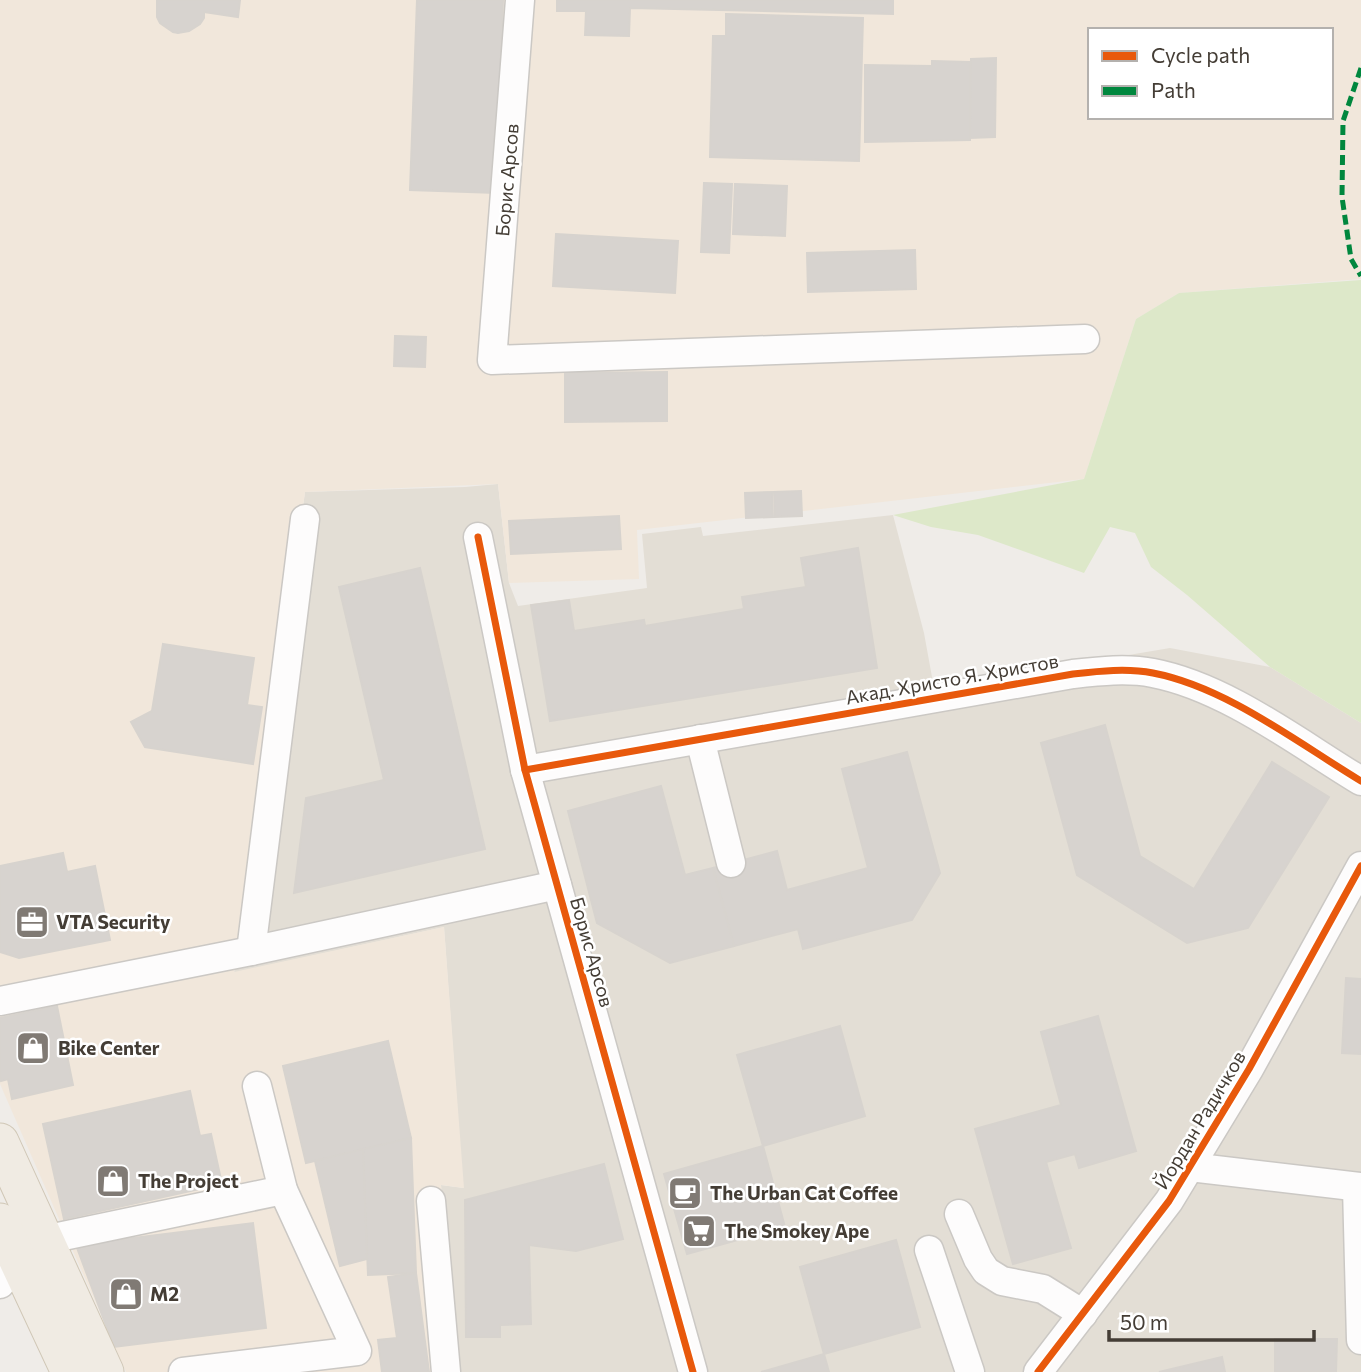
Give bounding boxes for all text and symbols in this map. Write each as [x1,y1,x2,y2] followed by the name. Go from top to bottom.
[1088,28,1333,119] legend
[1151,42,1250,67] text: Cycle path
[1151,77,1196,102] text: Path
[490,122,523,237] street label: Борис Арсов
[844,648,1060,709] street label: Акад. Христо Я. Христов
[566,894,619,1010] street label: Борис Арсов
[13,903,51,941] office icon: VTA Security
[56,910,171,933] place label: VTA Security
[14,1029,52,1067] shop icon: Bike Center
[58,1036,160,1059] place label: Bike Center
[1149,1046,1250,1193] street label: Йордан Радичков
[94,1162,132,1200] shop icon: The Project
[138,1169,239,1192] place label: The Project
[666,1174,704,1212] cafe icon: The Urban Cat Coffee
[710,1181,898,1204] place label: The Urban Cat Coffee
[680,1212,718,1250] supermarket icon: The Smokey Ape
[724,1219,869,1242] place label: The Smokey Ape
[107,1275,145,1313] shop icon: M2
[150,1282,179,1305] place label: M2
[1109,1298,1314,1342] scale bar
[1120,1309,1168,1334] text: 50 m

